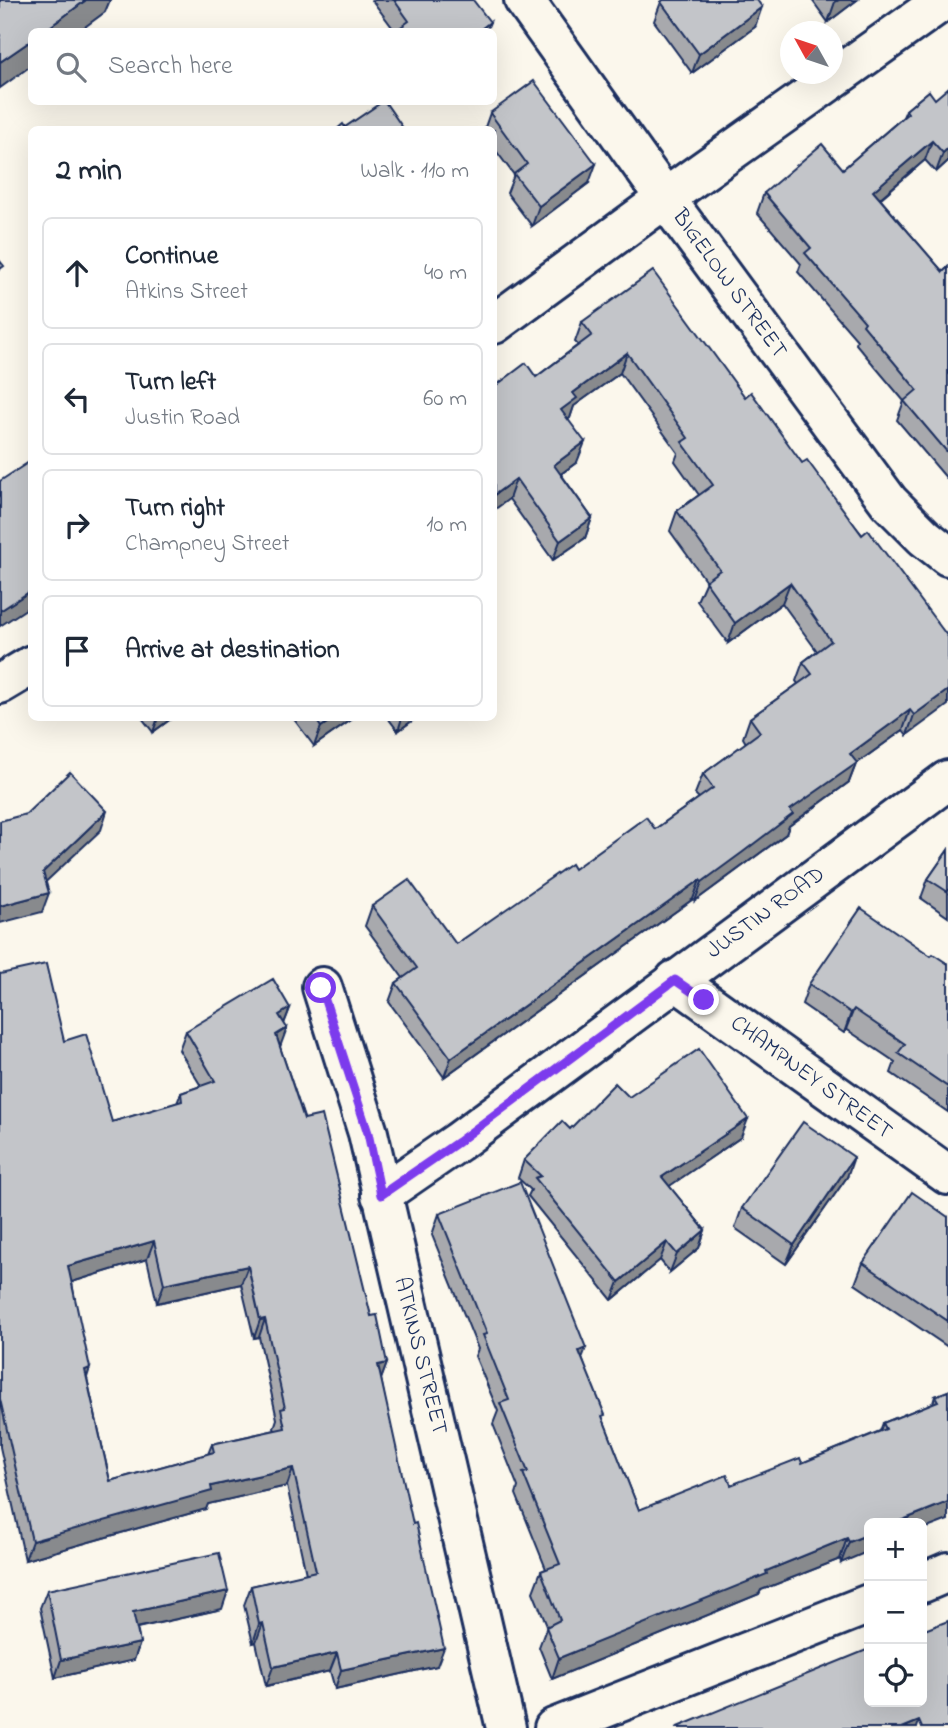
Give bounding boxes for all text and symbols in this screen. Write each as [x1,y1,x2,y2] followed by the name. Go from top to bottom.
[780,21,843,84] north arrow
[28,28,497,105] search box
[52,48,90,86] icon: search
[108,48,233,86] text: Search here
[56,150,122,194] text: 2 min
[360,155,469,188] text: Walk · 110 m
[663,201,795,366] street label: BIGELOW STREET
[125,238,218,276] text: Continue
[58,254,96,292] icon: ahead
[424,257,467,290] text: 40 m
[125,276,248,309] text: Atkins Street
[125,364,216,402] text: Turn left
[58,380,96,418] icon: left
[423,383,467,416] text: 60 m
[125,402,240,435] text: Justin Road
[125,490,225,528] text: Turn right
[58,506,96,544] icon: right
[426,509,467,542] text: 10 m
[125,528,289,561] text: Champney Street
[58,632,96,670] icon: arrive
[125,632,340,670] text: Arrive at destination
[700,859,832,967] street label: JUSTIN ROAD
[305,972,336,1003] route start
[688,984,719,1015] route end
[723,1008,899,1148] street label: CHAMPNEY STREET
[384,1274,456,1438] street label: ATKINS STREET
[864,1518,927,1707] map controls
[864,1518,927,1581] button: +
[864,1581,927,1644] button: −
[864,1644,927,1707] button: locate

